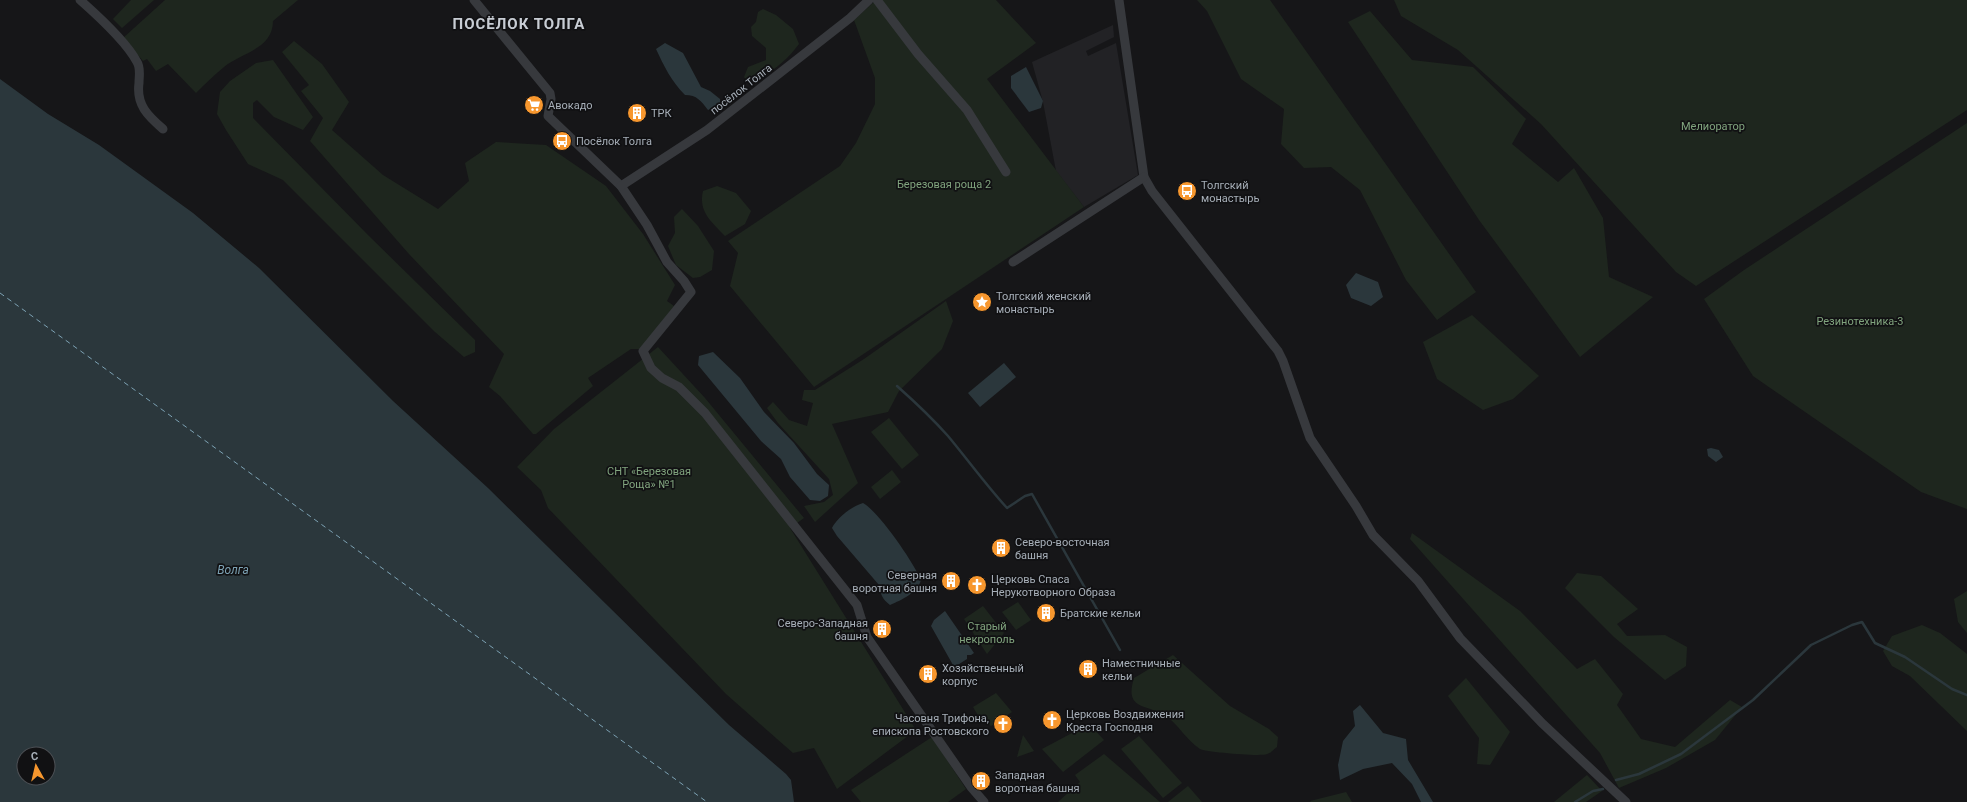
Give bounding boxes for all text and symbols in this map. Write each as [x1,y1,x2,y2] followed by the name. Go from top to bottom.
[453,15,585,33] district label: ПОСЁЛОК ТОЛГА
[708,61,775,117] street label: посёлок Толга
[523,94,545,116] supermarket icon: Авокадо
[548,99,593,112] place label: Авокадо
[626,102,648,124] building icon: ТРК
[651,107,673,120] place label: ТРК
[1681,120,1745,133] park label: Мелиоратор
[551,130,573,152] bus stop icon: Посёлок Толга
[576,135,652,148] place label: Посёлок Толга
[897,178,991,191] park label: Березовая роща 2
[1201,179,1260,205] place label: Толгский монастырь
[1176,180,1198,202] bus stop icon: Толгский монастырь
[996,290,1091,316] place label: Толгский женский монастырь
[971,291,993,313] place icon: Толгский женский монастырь
[1816,315,1904,328] park label: Резинотехника-3
[607,465,691,491] park label: СНТ «Березовая Роща» №1
[1015,536,1110,562] place label: Северо-восточная башня
[990,537,1012,559] building icon: Северо-восточная башня
[217,563,249,577] water label: Волга
[852,569,937,595] place label: Северная воротная башня
[940,570,962,592] building icon: Северная воротная башня
[991,573,1115,599] place label: Церковь Спаса Нерукотворного Образа
[966,574,988,596] church icon: Церковь Спаса Нерукотворного Образа
[1035,602,1057,624] building icon: Братские кельи
[1060,607,1141,620] place label: Братские кельи
[778,617,868,643] place label: Северо-Западная башня
[871,618,893,640] building icon: Северо-Западная башня
[959,620,1015,646] park label: Старый некрополь
[1102,657,1180,683] place label: Наместничные кельи
[1077,658,1099,680] building icon: Наместничные кельи
[942,662,1024,688] place label: Хозяйственный корпус
[917,663,939,685] building icon: Хозяйственный корпус
[1066,708,1184,734] place label: Церковь Воздвижения Креста Господня
[1041,709,1063,731] church icon: Церковь Воздвижения Креста Господня
[872,712,989,738] place label: Часовня Трифона, епископа Ростовского
[992,713,1014,735] church icon: Часовня Трифона, епископа Ростовского
[16,746,56,786] north arrow
[30,750,39,764] text: С
[995,769,1080,795] place label: Западная воротная башня
[970,770,992,792] building icon: Западная воротная башня

